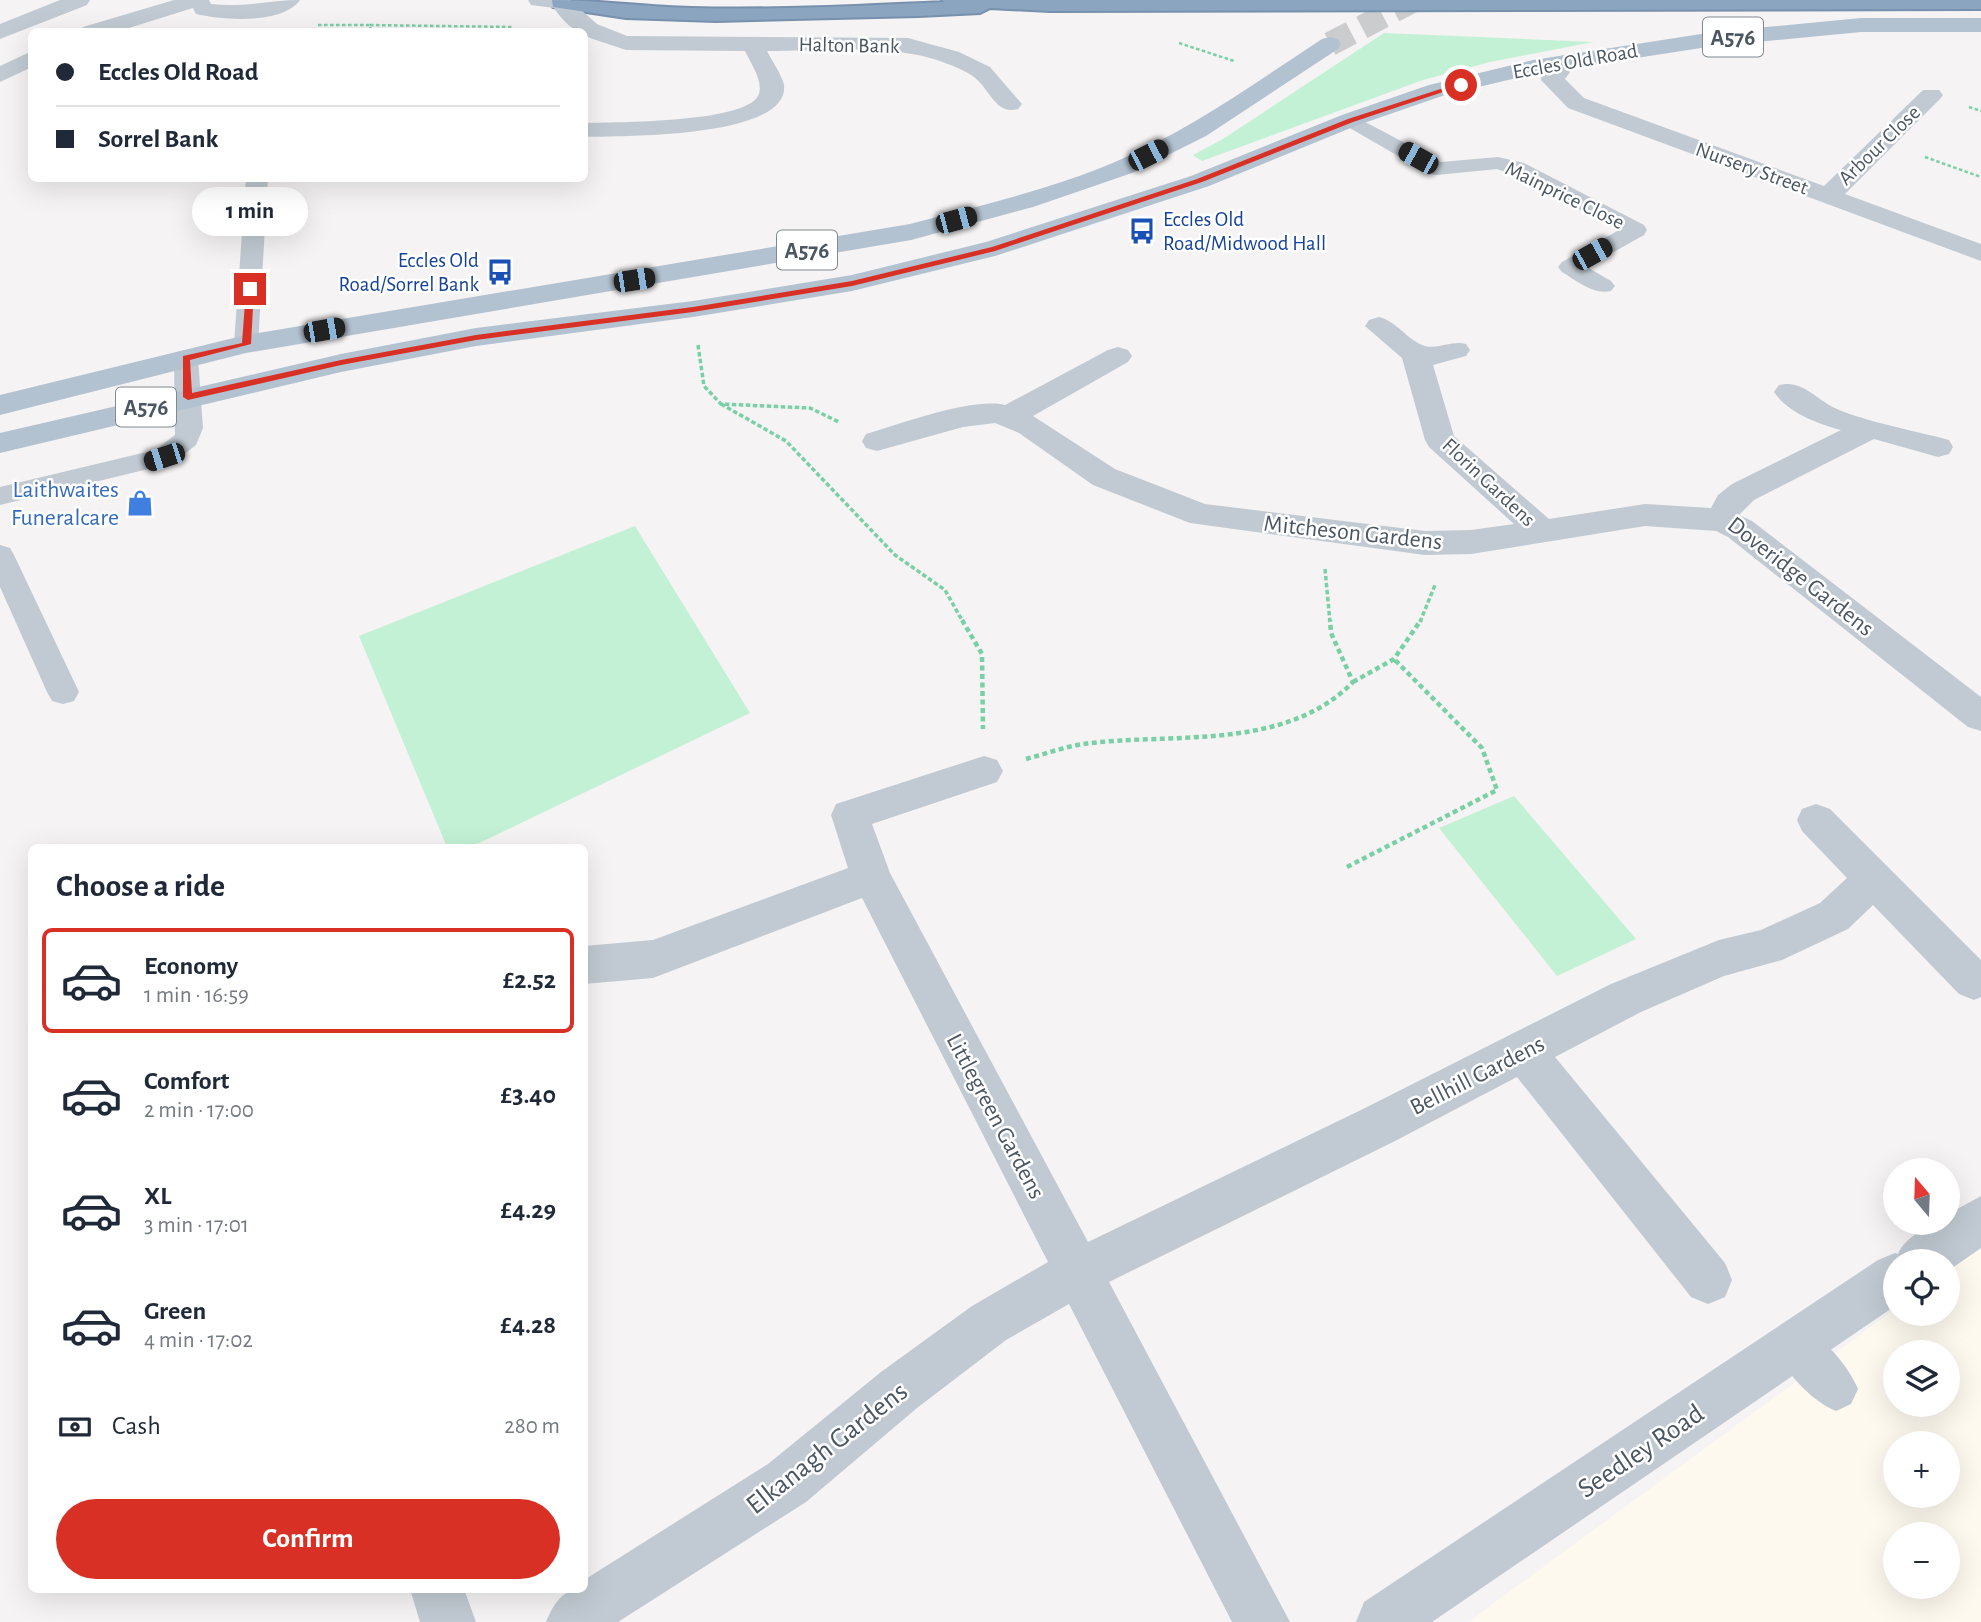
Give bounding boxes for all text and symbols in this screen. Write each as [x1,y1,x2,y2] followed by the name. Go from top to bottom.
[1703,18,1763,56] road number: A576
[798,34,900,57] street label: Halton Bank
[1511,40,1639,83] street label: Eccles Old Road
[98,59,258,85] text: Eccles Old Road
[1445,69,1477,101] route start
[1834,102,1924,189] street label: Arbour Close
[98,126,218,152] text: Sorrel Bank
[1125,136,1172,174] car
[1693,138,1811,199] street label: Nursery Street
[1395,139,1442,177] car
[1502,158,1628,233] street label: Mainprice Close
[192,188,308,236] callout: 1 min
[226,200,274,223] text: 1 min
[933,204,980,236] car
[1163,209,1326,254] place label: Eccles Old Road/Midwood Hall
[1127,216,1157,246] bus stop icon: Eccles Old Road/Midwood Hall
[777,230,837,270] road number: A576
[1569,235,1616,273] car
[339,250,479,295] place label: Eccles Old Road/Sorrel Bank
[485,257,515,287] bus stop icon: Eccles Old Road/Sorrel Bank
[612,266,657,294] car
[234,273,266,305] route end
[302,316,347,344] car
[116,388,176,426] road number: A576
[1438,434,1539,530] street label: Florin Gardens
[141,441,188,473] car
[11,478,119,530] place label: Laithwaites Funeralcare
[125,488,155,518] shop icon: Laithwaites Funeralcare
[1263,512,1443,554] street label: Mitcheson Gardens
[1723,513,1878,641] street label: Doveridge Gardens
[56,870,225,902] text: Choose a ride
[60,949,123,1012] icon: car
[144,953,238,979] text: Economy
[503,967,556,993] text: £2.52
[144,984,249,1007] text: 1 min · 16:59
[942,1030,1049,1203] street label: Littlegreen Gardens
[1406,1032,1548,1120] street label: Bellhill Gardens
[60,1064,123,1127] icon: car
[144,1068,229,1094] text: Comfort
[501,1082,556,1108] text: £3.40
[144,1099,254,1122] text: 2 min · 17:00
[1883,1158,1960,1236] north arrow
[1883,1158,1960,1599] map controls
[60,1179,123,1242] icon: car
[144,1183,171,1209] text: XL
[501,1197,556,1223] text: £4.29
[144,1214,249,1237] text: 3 min · 17:01
[1883,1249,1960,1326] button: locate
[60,1294,123,1357] icon: car
[144,1298,206,1324] text: Green
[500,1312,556,1338] text: £4.28
[144,1329,253,1352] text: 4 min · 17:02
[1883,1340,1960,1417] button: layers
[741,1377,913,1520] street label: Elkanagh Gardens
[1573,1399,1709,1504] street label: Seedley Road
[56,1408,94,1446] icon: cash
[112,1413,161,1439] text: Cash
[504,1415,560,1438] text: 280 m
[1883,1431,1960,1508] button: +
[56,1499,560,1579] button: Confirm
[1883,1522,1960,1599] button: −

